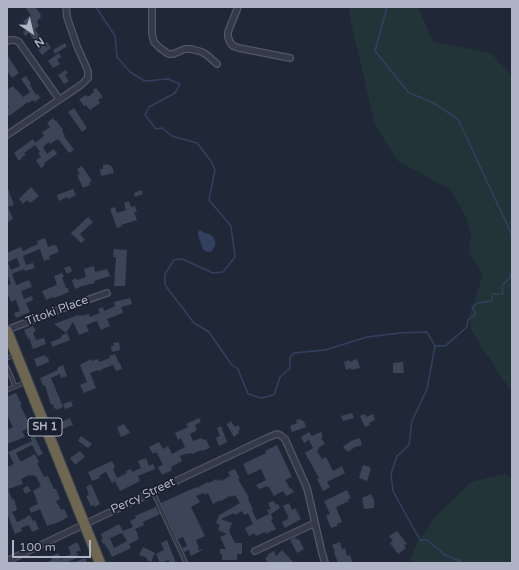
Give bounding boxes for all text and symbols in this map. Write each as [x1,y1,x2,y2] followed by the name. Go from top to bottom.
[12,12,52,52] north arrow
[32,34,47,50] text: N
[24,293,90,329] street label: Titoki Place
[28,418,62,436] road number: SH 1
[109,475,177,517] street label: Percy Street
[14,532,93,558] scale bar
[19,540,56,554] text: 100 m

